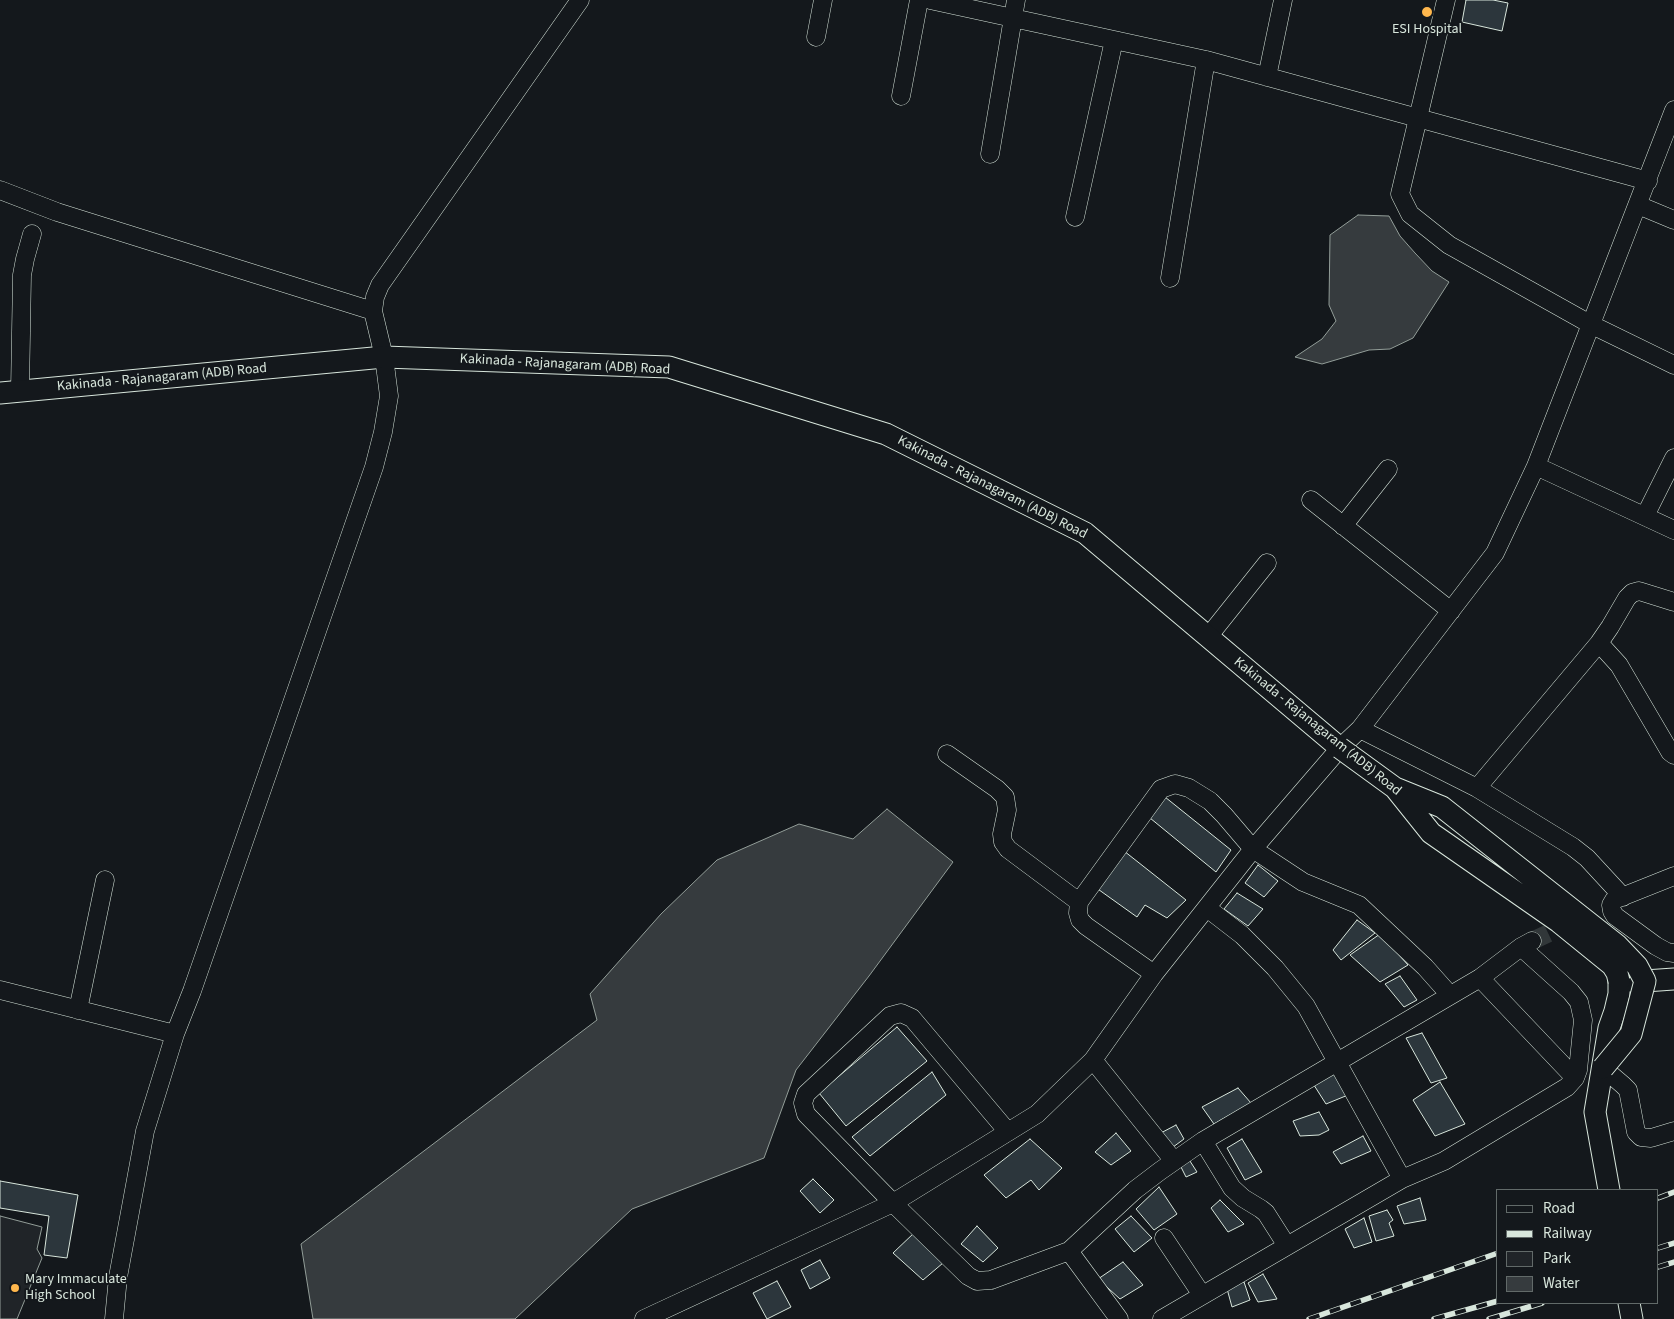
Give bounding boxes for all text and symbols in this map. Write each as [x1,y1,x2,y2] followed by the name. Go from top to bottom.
[1420,5,1434,19] marker: ESI Hospital
[1392,22,1462,38] place label: ESI Hospital
[459,351,671,379] street label: Kakinada - Rajanagaram (ADB) Road
[56,360,268,396] street label: Kakinada - Rajanagaram (ADB) Road
[894,433,1090,543] street label: Kakinada - Rajanagaram (ADB) Road
[1230,654,1404,800] street label: Kakinada - Rajanagaram (ADB) Road
[1496,1189,1659,1304] legend
[1543,1198,1575,1219] text: Road
[1543,1223,1592,1244] text: Railway
[1543,1248,1571,1269] text: Park
[25,1272,127,1304] place label: Mary Immaculate High School
[1543,1273,1579,1294] text: Water
[9,1282,21,1294] marker: Mary Immaculate High School

